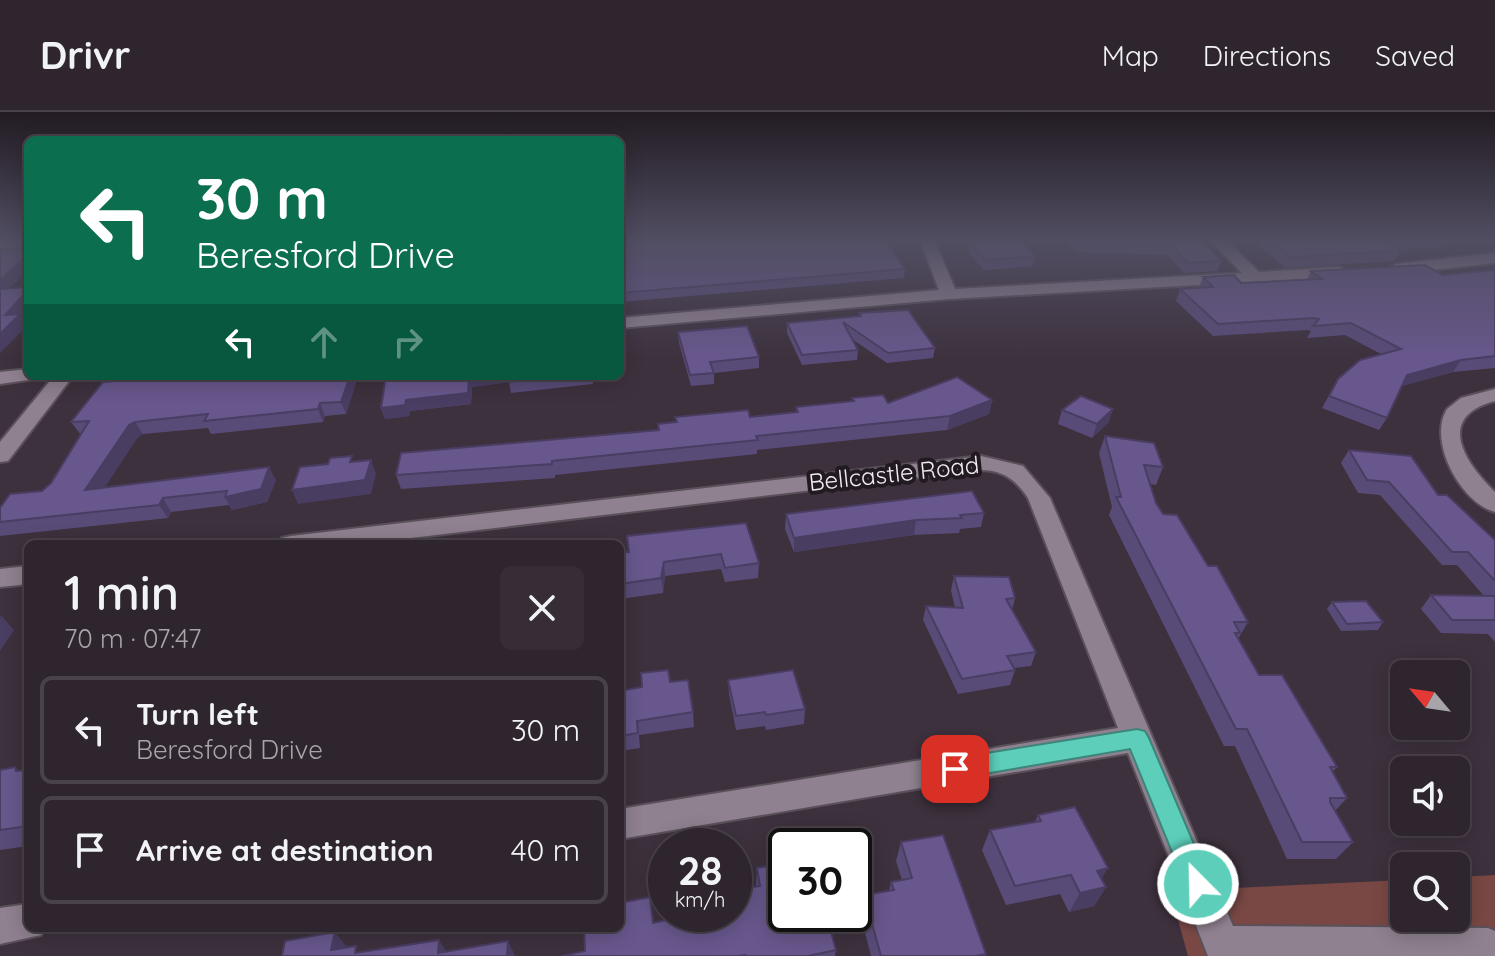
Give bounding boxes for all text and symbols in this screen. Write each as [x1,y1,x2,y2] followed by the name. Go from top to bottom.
[40,31,130,79] text: Drivr
[1102,38,1159,73] text: Map
[1203,38,1331,73] text: Directions
[1375,38,1455,73] text: Saved
[196,163,328,233] text: 30 m
[64,168,168,272] icon: left
[196,232,455,277] text: Beresford Drive
[218,320,262,364] icon: left
[302,320,346,364] icon: ahead
[386,320,430,364] icon: right
[807,449,981,497] street label: Bellcastle Road
[64,562,179,622] text: 1 min
[500,566,584,650] button: close
[64,622,201,655] text: 70 m · 07:47
[1390,660,1470,740] north arrow
[1390,660,1470,932] map controls
[136,695,259,733] text: Turn left
[68,708,112,752] icon: left
[511,711,580,749] text: 30 m
[136,733,323,766] text: Beresford Drive
[921,735,989,803] pin
[933,747,977,791] icon: arrive
[1390,756,1470,836] button: sound
[68,828,112,872] icon: arrive
[768,828,872,932] speed limit sign: 30
[136,831,434,869] text: Arrive at destination
[511,831,580,869] text: 40 m
[1156,842,1240,926] position arrow
[678,845,722,895] text: 28
[1390,852,1470,932] button: search
[675,887,725,912] text: km/h

